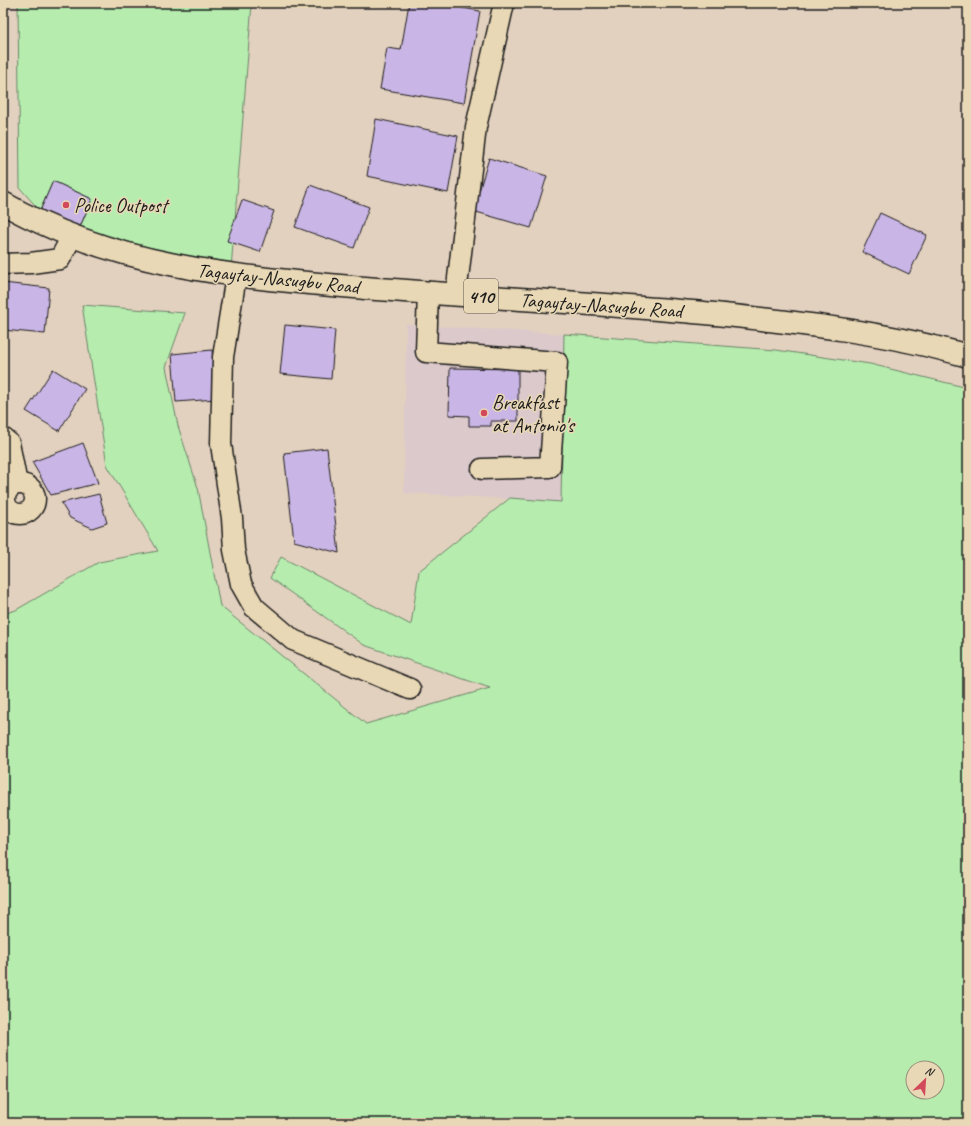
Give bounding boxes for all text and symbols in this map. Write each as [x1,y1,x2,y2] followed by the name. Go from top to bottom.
[74,193,171,218] place label: Police Outpost
[61,200,71,210] marker: Police Outpost
[196,258,363,300] street label: Tagaytay-Nasugbu Road
[464,279,498,313] road number: 410
[519,287,686,324] street label: Tagaytay-Nasugbu Road
[492,390,576,438] place label: Breakfast at Antonio's
[479,408,489,418] marker: Breakfast at Antonio's
[905,1060,945,1100] north arrow
[923,1063,937,1080] text: N

